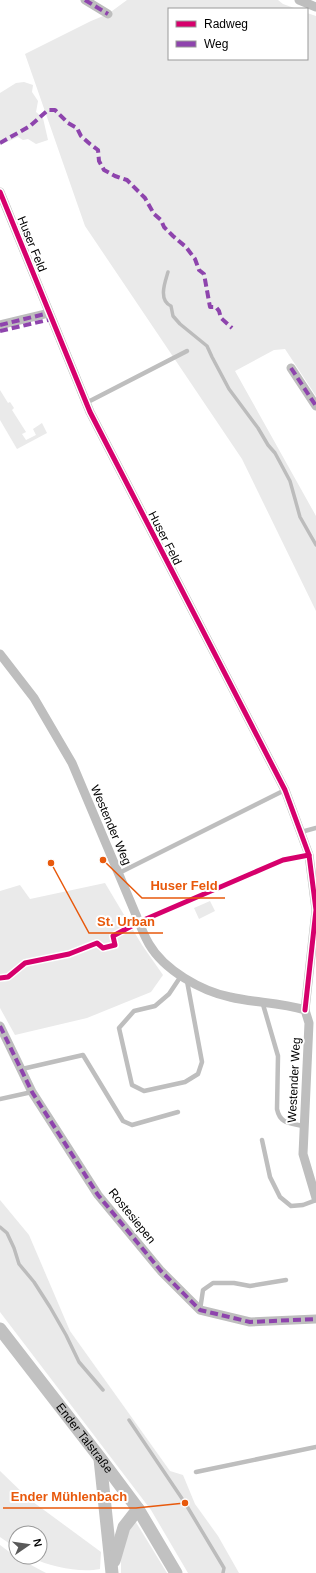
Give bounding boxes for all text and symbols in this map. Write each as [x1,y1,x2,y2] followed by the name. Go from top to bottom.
[168,8,308,60] legend
[204,17,248,31] text: Radweg
[204,37,228,51] text: Weg
[15,214,49,274] street label: Huser Feld
[145,509,185,567] street label: Huser Feld
[88,783,134,867] street label: Westender Weg
[142,873,225,898] callout: Huser Feld
[150,878,218,893] text: Huser Feld
[89,908,163,933] callout: St. Urban
[97,914,155,929] text: St. Urban
[285,1037,303,1123] street label: Westender Weg
[106,1186,158,1246] street label: Rostesiepen
[53,1400,116,1476] street label: Ender Talstraße
[3,1483,136,1508] callout: Ender Mühlenbach
[11,1489,127,1504] text: Ender Mühlenbach
[8,1525,48,1565] north arrow
[31,1538,44,1548] text: N

